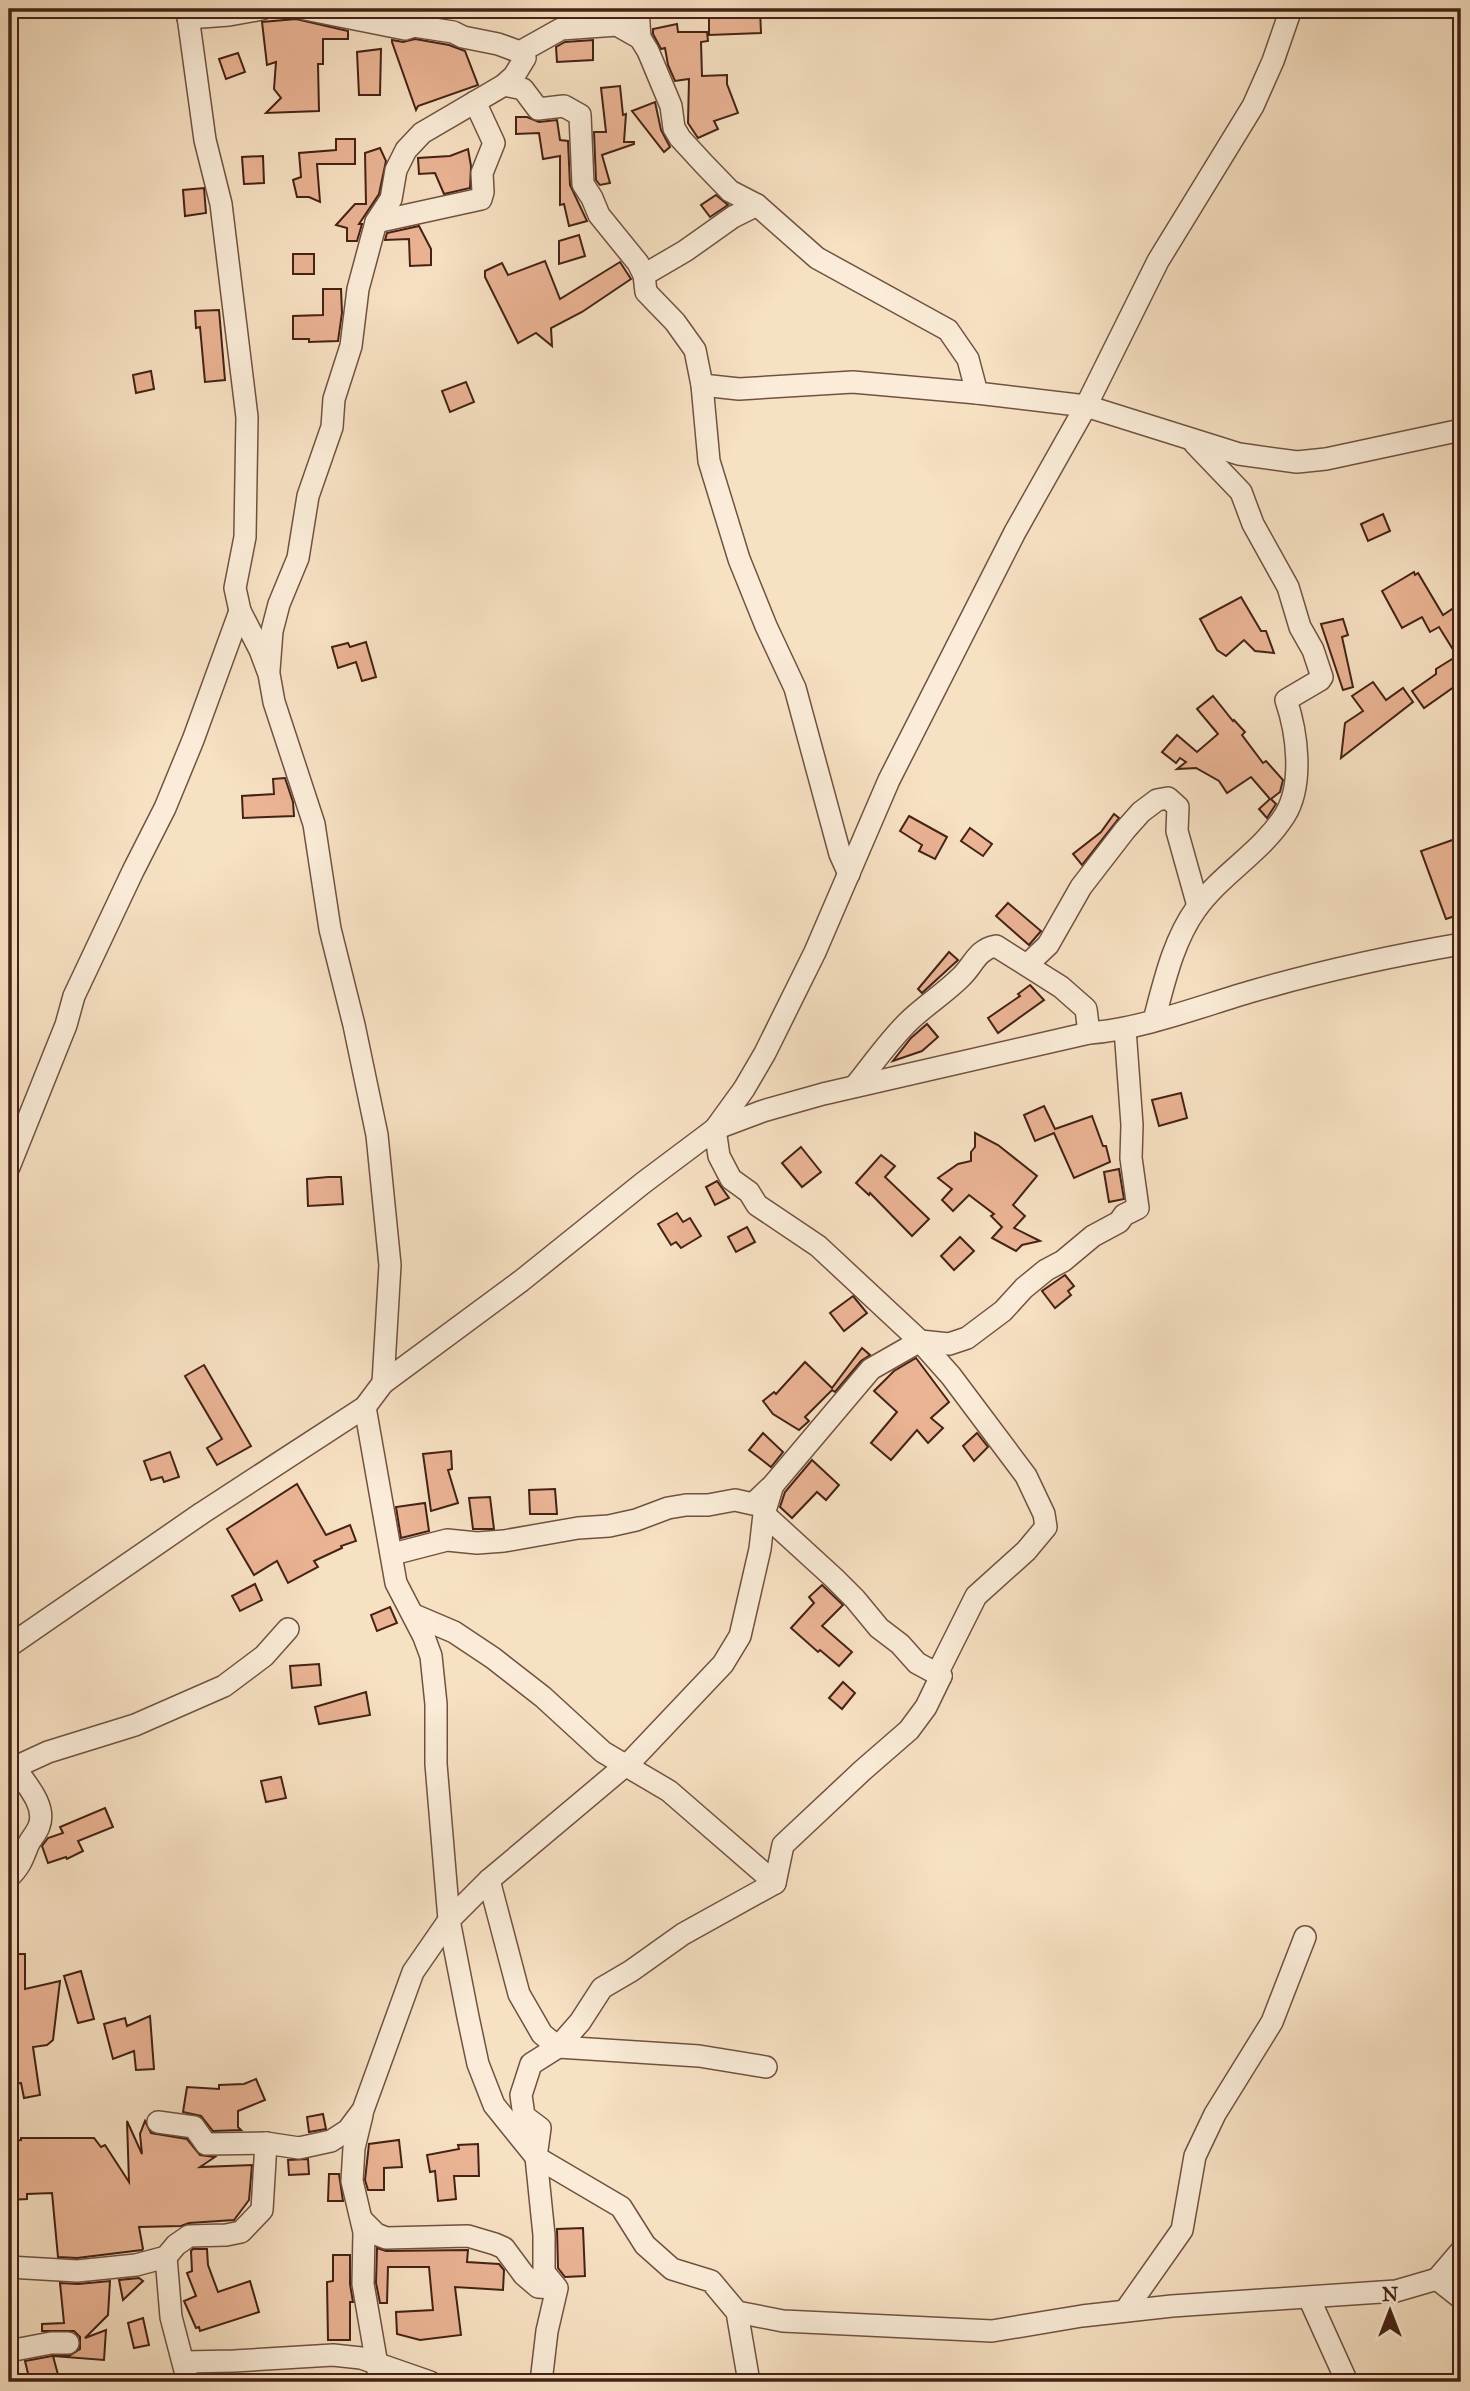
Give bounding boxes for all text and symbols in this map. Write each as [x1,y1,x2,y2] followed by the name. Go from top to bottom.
[1354,2276,1424,2346] north arrow
[1382,2283,1398,2306] text: N

